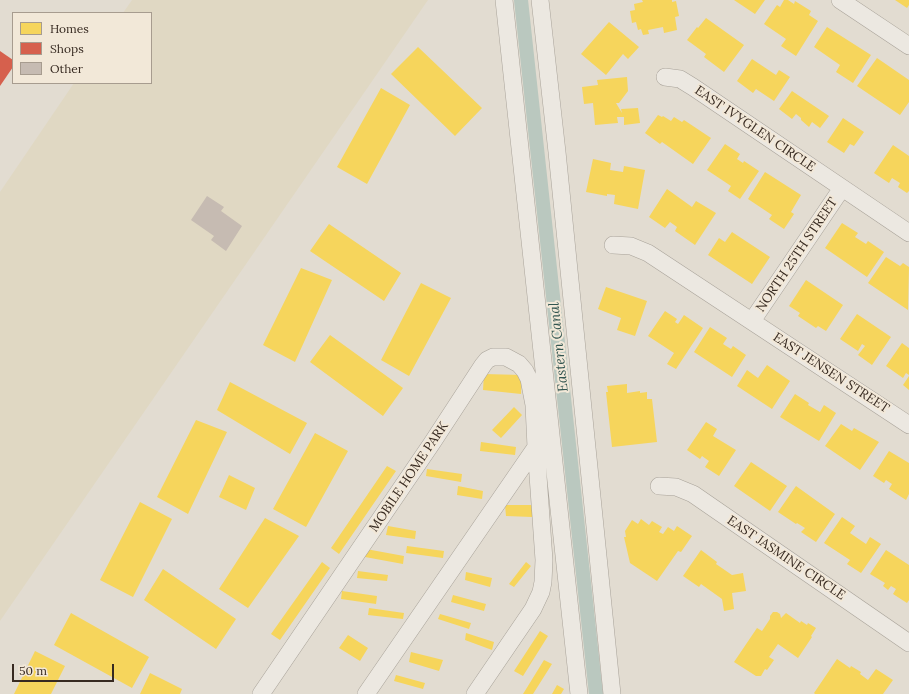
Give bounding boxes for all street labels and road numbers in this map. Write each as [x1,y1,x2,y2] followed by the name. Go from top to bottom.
[692,83,818,175] street label: EAST IVYGLEN CIRCLE
[753,195,841,315] street label: NORTH 25TH STREET
[770,330,892,416] street label: EAST JENSEN STREET
[366,419,452,535] street label: MOBILE HOME PARK
[724,513,848,603] street label: EAST JASMINE CIRCLE

